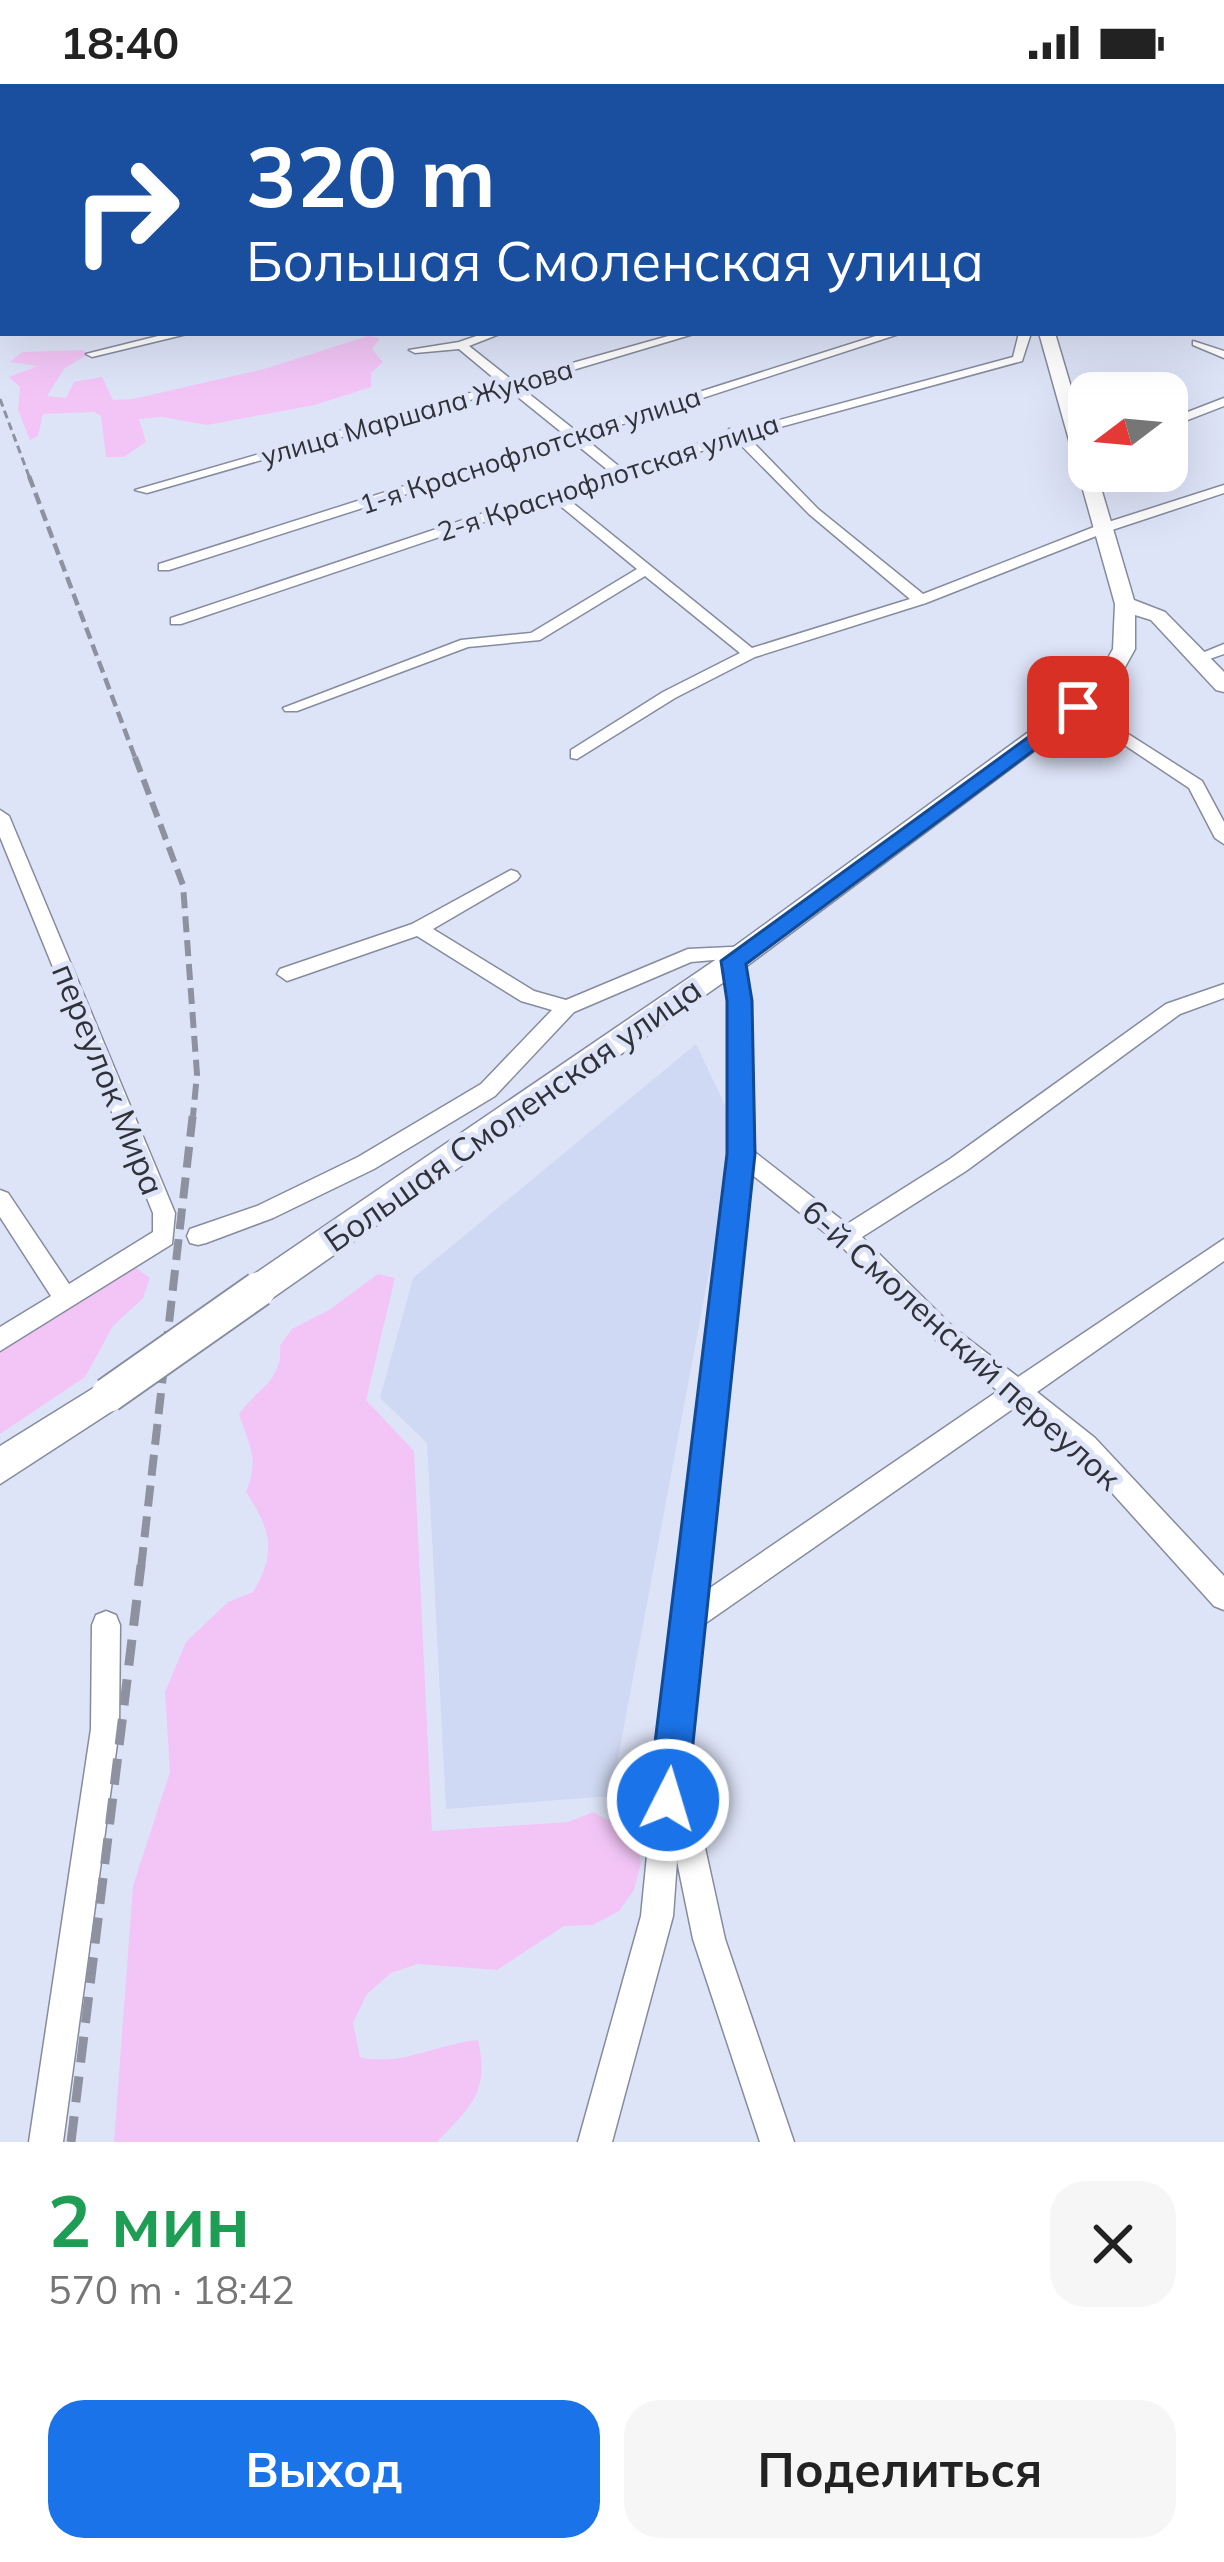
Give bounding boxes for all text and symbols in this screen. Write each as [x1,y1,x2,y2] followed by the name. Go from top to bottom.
[60,14,179,70] text: 18:40
[246,123,496,228] text: 320 m
[48,132,204,288] icon: right
[246,227,984,295] text: Большая Смоленская улица
[257,351,577,473] street label: улица Маршала Жукова
[1068,372,1188,492] north arrow
[1068,372,1188,492] map controls
[355,379,705,521] street label: 1-я Краснофлотская улица
[433,406,783,548] street label: 2-я Краснофлотская улица
[1027,656,1129,758] pin
[1045,674,1111,740] icon: arrive
[44,957,174,1201] street label: переулок Мира
[316,968,708,1260] street label: Большая Смоленская улица
[794,1190,1130,1498] street label: 6-й Смоленский переулок
[605,1737,731,1863] position arrow
[48,2175,250,2265] text: 2 мин
[1050,2181,1176,2307] button: close
[48,2265,294,2314] text: 570 m · 18:42
[48,2400,600,2538] button: Выход
[624,2400,1176,2538] button: Поделиться

